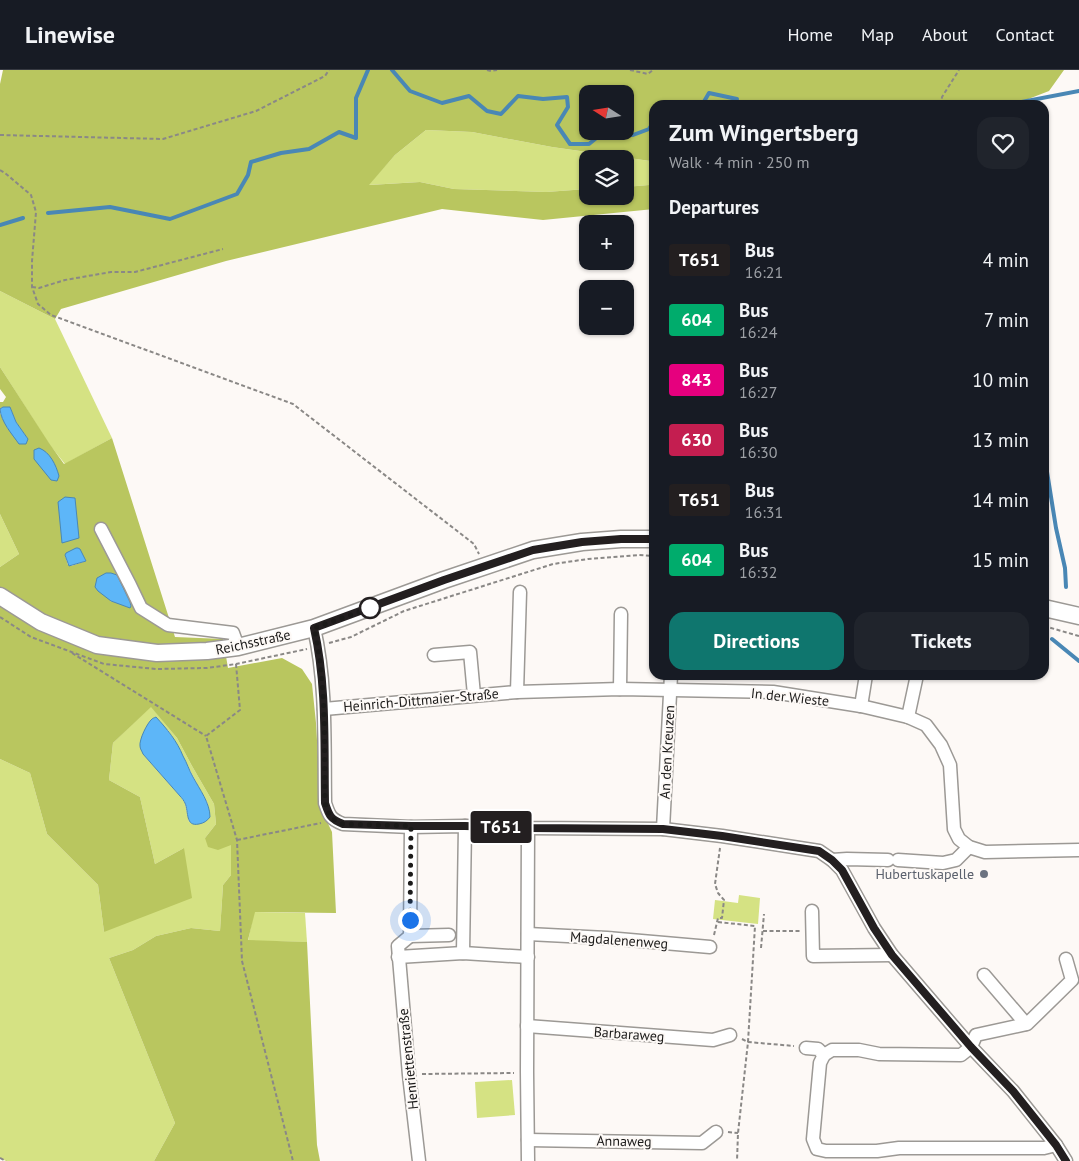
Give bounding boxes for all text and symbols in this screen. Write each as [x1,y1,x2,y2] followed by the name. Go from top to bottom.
[25,19,115,50] text: Linewise
[787,23,833,46] text: Home
[861,23,894,46] text: Map
[922,23,968,46] text: About
[996,23,1054,46] text: Contact
[579,85,634,140] north arrow
[579,85,634,335] map controls
[669,117,859,148] text: Zum Wingertsberg
[977,117,1029,169] button: heart
[579,150,634,205] button: layers
[669,152,809,172] text: Walk · 4 min · 250 m
[669,195,759,219] text: Departures
[579,215,634,270] button: +
[745,238,774,262] text: Bus
[679,248,720,271] text: T651
[983,248,1029,272] text: 4 min
[745,262,783,282] text: 16:21
[579,280,634,335] button: −
[739,298,768,322] text: Bus
[681,308,712,331] text: 604
[984,308,1029,332] text: 7 min
[739,322,777,342] text: 16:24
[739,358,768,382] text: Bus
[681,368,712,391] text: 843
[972,368,1029,392] text: 10 min
[739,382,777,402] text: 16:27
[739,418,768,442] text: Bus
[681,428,712,451] text: 630
[972,428,1029,452] text: 13 min
[739,442,777,462] text: 16:30
[745,478,774,502] text: Bus
[679,488,720,511] text: T651
[972,488,1029,512] text: 14 min
[745,502,783,522] text: 16:31
[739,538,768,562] text: Bus
[681,548,712,571] text: 604
[972,548,1029,572] text: 15 min
[739,562,777,582] text: 16:32
[359,597,381,619] unlabelled marker
[669,612,844,670] button: Directions
[854,612,1029,670] button: Tickets
[214,625,292,659] street label: Reichsstraße
[342,684,500,716] street label: Heinrich-Dittmaier-Straße
[750,684,830,710] street label: In der Wieste
[656,705,678,799] street label: An den Kreuzen
[466,811,536,843] line badge: T651
[481,815,521,838] text: T651
[875,865,974,883] place label: Hubertuskapelle
[978,868,990,880] marker: Hubertuskapelle
[398,908,423,933] your location
[569,928,669,952] street label: Magdalenenweg
[394,1008,422,1110] street label: Henriettenstraße
[593,1023,665,1045] street label: Barbaraweg
[596,1132,652,1150] street label: Annaweg

